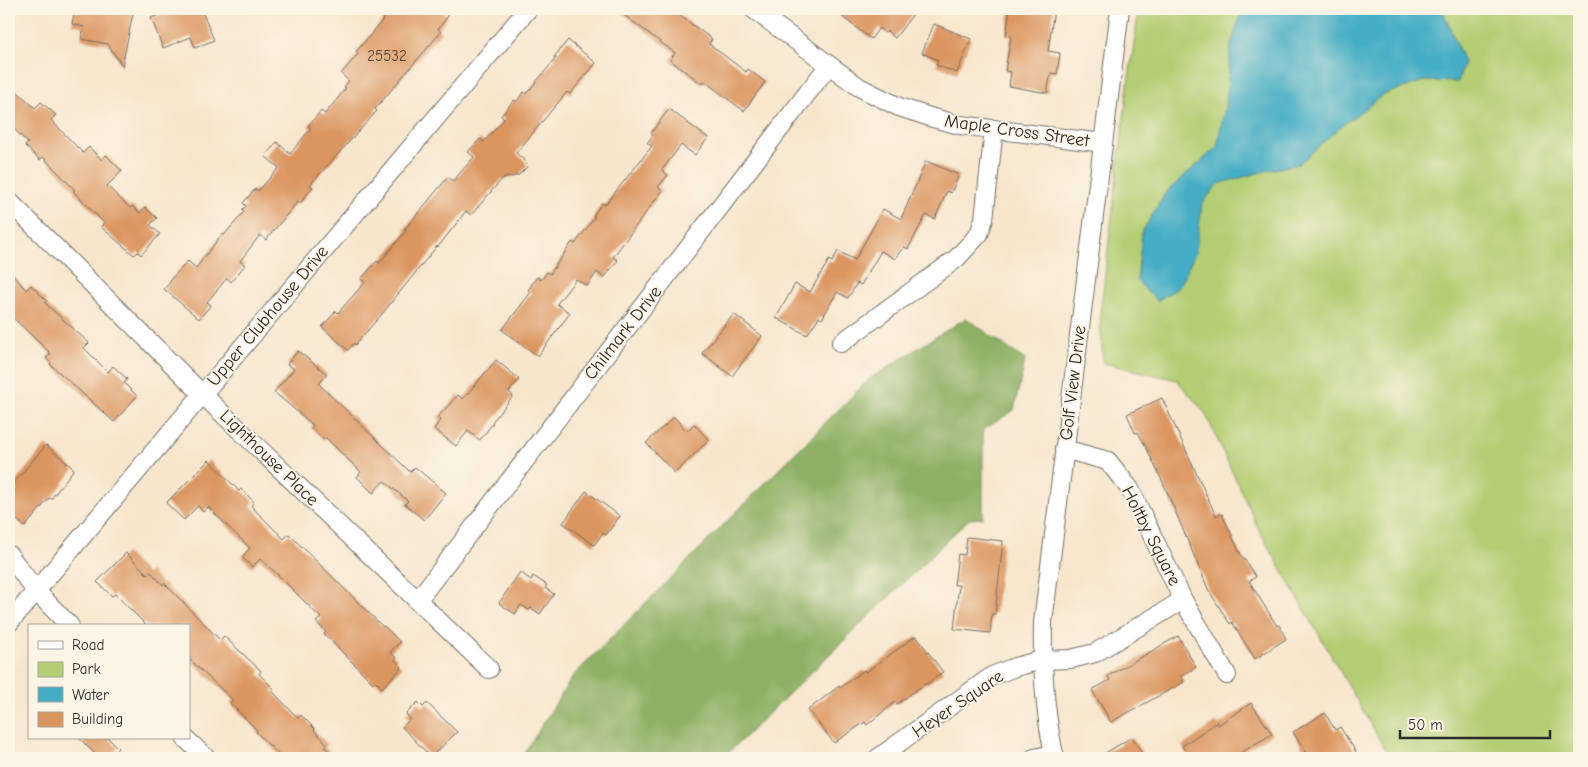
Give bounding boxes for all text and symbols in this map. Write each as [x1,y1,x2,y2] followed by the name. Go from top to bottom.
[367,47,407,65] house number: 25532
[943,110,1092,152] street label: Maple Cross Street
[203,241,333,391] street label: Upper Clubhouse Drive
[580,282,666,384] street label: Chilmark Drive
[1056,324,1090,442] street label: Golf View Drive
[215,406,323,510] street label: Lighthouse Place
[1117,483,1185,589] street label: Holtby Square
[28,624,190,740] legend
[72,636,104,654] text: Road
[72,660,101,678] text: Park
[908,666,1008,742] street label: Heyer Square
[72,686,109,704] text: Water
[1400,707,1550,739] scale bar
[72,710,123,728] text: Building
[1408,716,1443,734] text: 50 m

